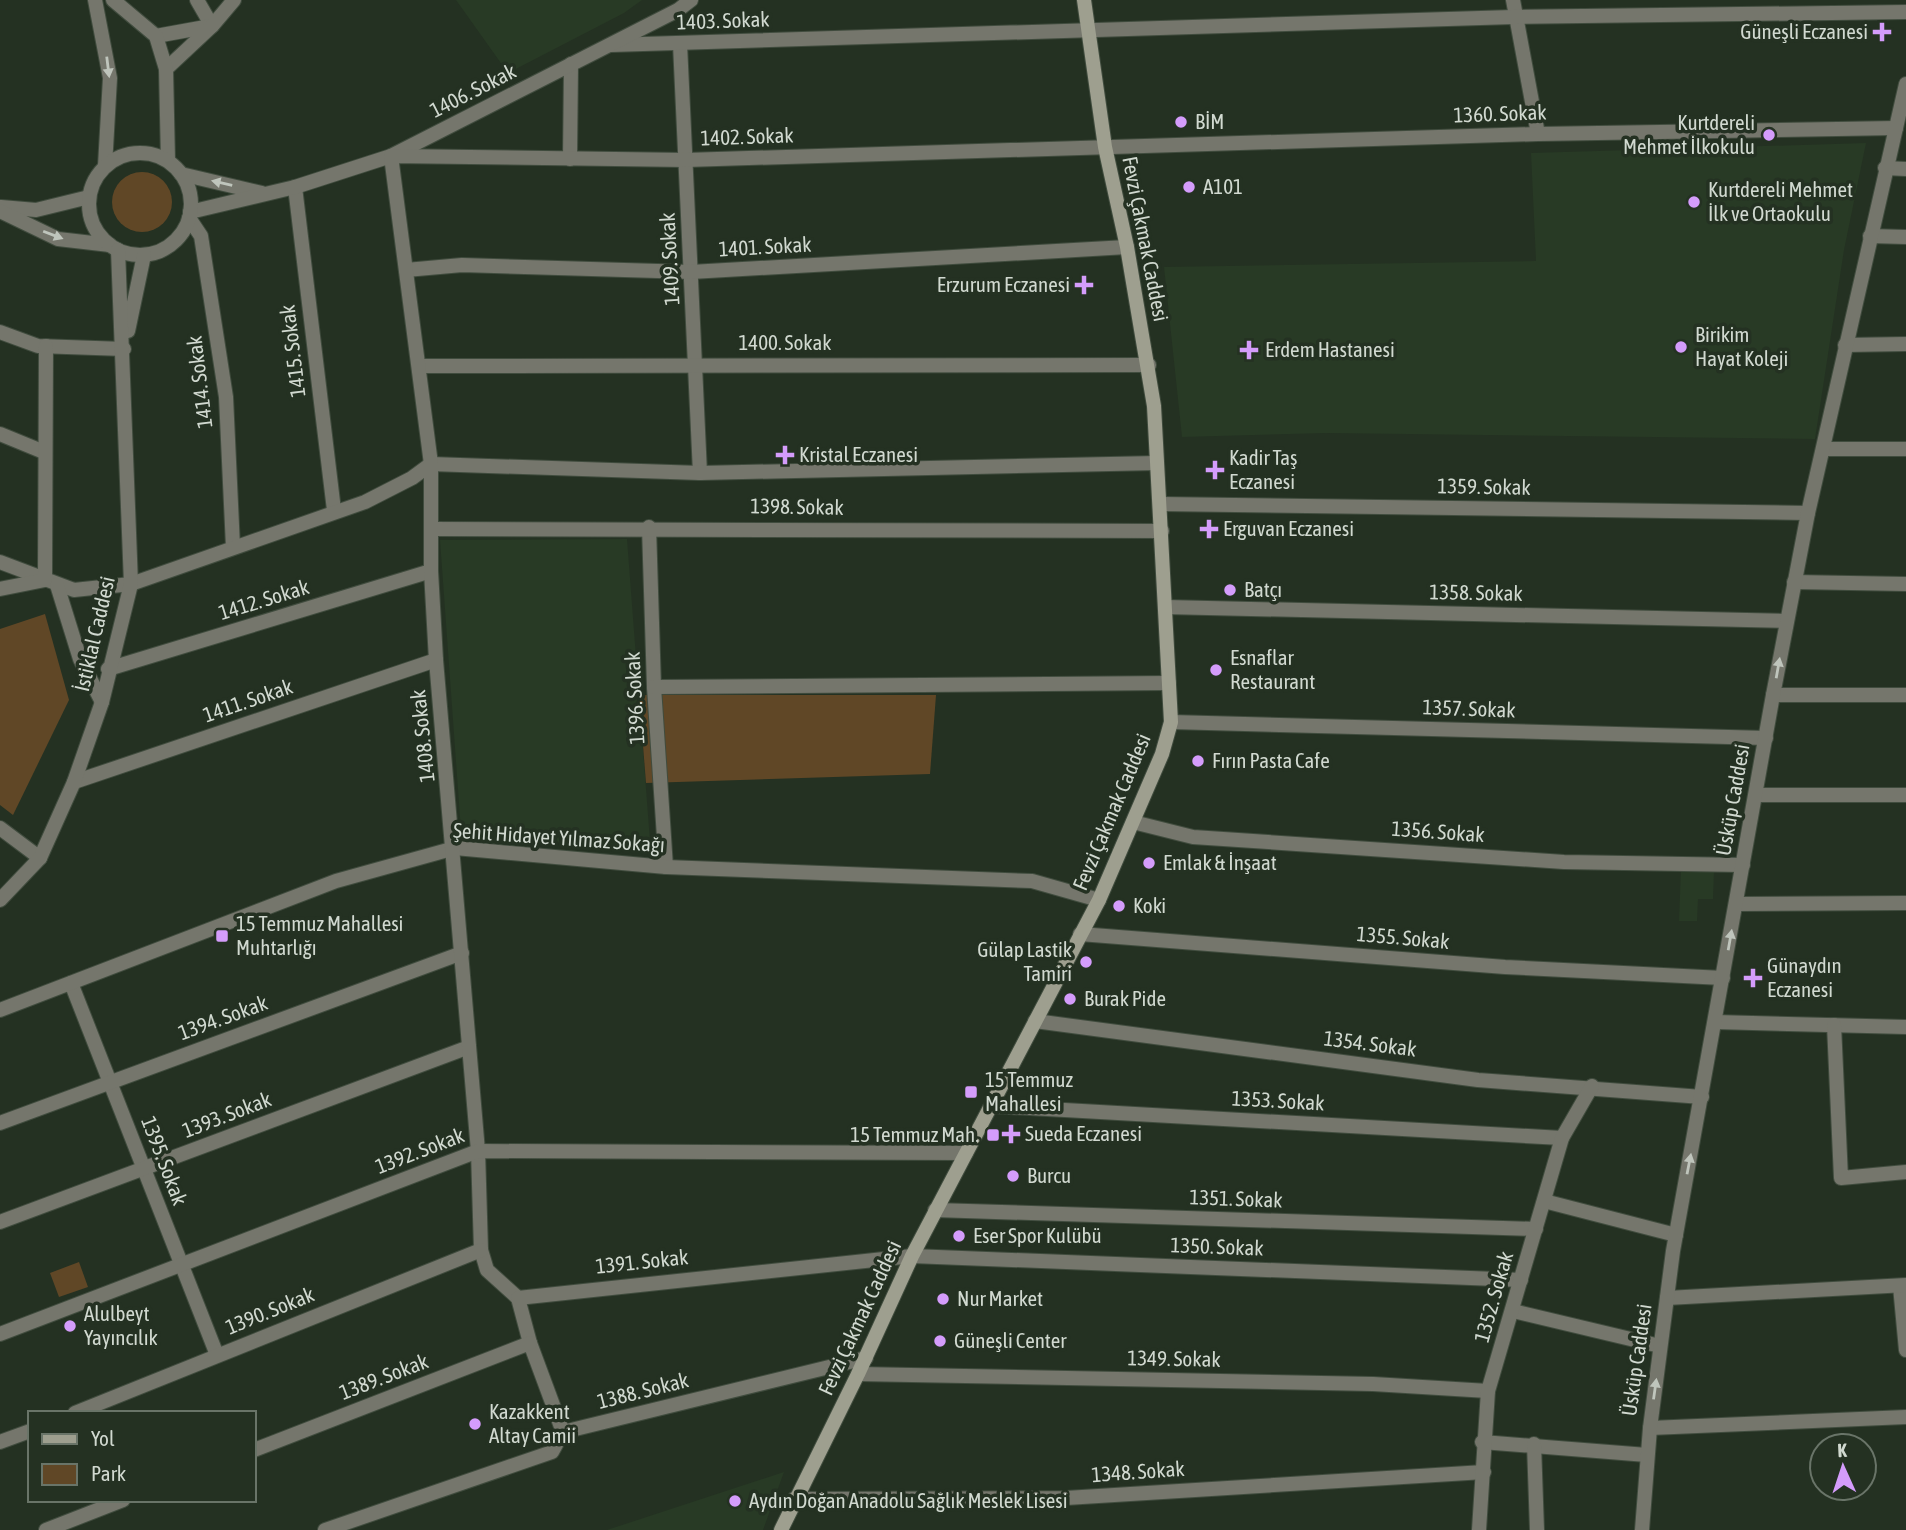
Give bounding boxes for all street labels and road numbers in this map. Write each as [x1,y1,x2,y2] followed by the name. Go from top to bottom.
[676,6,770,34] street label: 1403. Sokak
[426,58,519,122] street label: 1406. Sokak
[1453,99,1547,127] street label: 1360. Sokak
[700,122,794,150] street label: 1402. Sokak
[1118,154,1174,323] street label: Fevzi Çakmak Caddesi
[655,212,683,306] street label: 1409. Sokak
[718,232,812,260] street label: 1401. Sokak
[274,303,310,399] street label: 1415. Sokak
[738,330,832,354] street label: 1400. Sokak
[181,334,217,430] street label: 1414. Sokak
[1437,473,1531,499] street label: 1359. Sokak
[750,493,844,519] street label: 1398. Sokak
[69,574,119,694] street label: İstiklal Caddesi
[216,574,312,624] street label: 1412. Sokak
[1429,579,1523,605] street label: 1358. Sokak
[620,651,648,745] street label: 1396. Sokak
[200,674,296,727] street label: 1411. Sokak
[405,689,439,784] street label: 1408. Sokak
[1422,694,1516,722] street label: 1357. Sokak
[1067,730,1155,893] street label: Fevzi Çakmak Caddesi
[1710,742,1754,858] street label: Üsküp Caddesi
[1391,816,1485,846] street label: 1356. Sokak
[453,818,666,856] street label: Şehit Hidayet Yılmaz Sokağı
[1356,921,1450,953] street label: 1355. Sokak
[175,990,270,1044] street label: 1394. Sokak
[1322,1025,1418,1061] street label: 1354. Sokak
[179,1086,274,1142] street label: 1393. Sokak
[1231,1086,1325,1114] street label: 1353. Sokak
[137,1113,193,1208] street label: 1395. Sokak
[372,1122,467,1178] street label: 1392. Sokak
[1189,1184,1283,1212] street label: 1351. Sokak
[1170,1232,1264,1260] street label: 1350. Sokak
[813,1237,905,1399] street label: Fevzi Çakmak Caddesi
[594,1244,689,1278] street label: 1391. Sokak
[1469,1249,1517,1345] street label: 1352. Sokak
[222,1282,317,1339] street label: 1390. Sokak
[1616,1302,1656,1417] street label: Üsküp Caddesi
[1127,1345,1221,1371] street label: 1349. Sokak
[336,1348,431,1404] street label: 1389. Sokak
[595,1367,691,1413] street label: 1388. Sokak
[1091,1456,1185,1486] street label: 1348. Sokak

